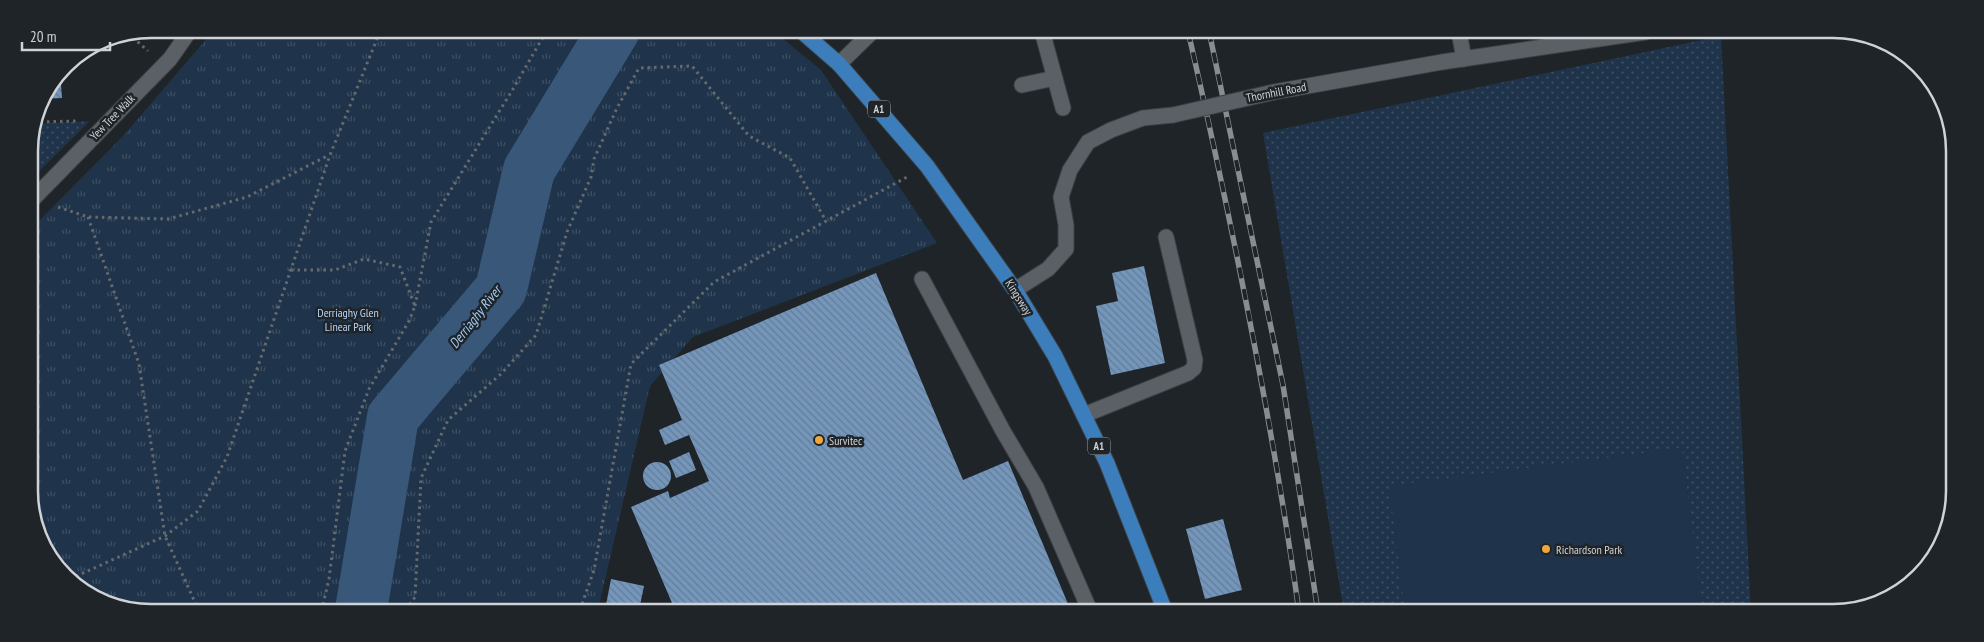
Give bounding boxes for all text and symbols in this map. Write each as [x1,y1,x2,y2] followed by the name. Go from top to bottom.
[22,20,110,52] scale bar
[30,27,56,46] text: 20 m
[1245,79,1307,105] street label: Thornhill Road
[86,91,138,143] street label: Yew Tree Walk
[868,100,890,118] road number: A1
[1002,276,1036,318] street label: Kingsway
[445,280,506,352] water label: Derriaghy River
[317,305,379,334] park label: Derriaghy Glen Linear Park
[829,433,863,448] place label: Survitec
[813,434,825,446] marker: Survitec
[1088,438,1110,454] road number: A1
[1556,542,1622,557] place label: Richardson Park
[1540,543,1552,555] marker: Richardson Park

